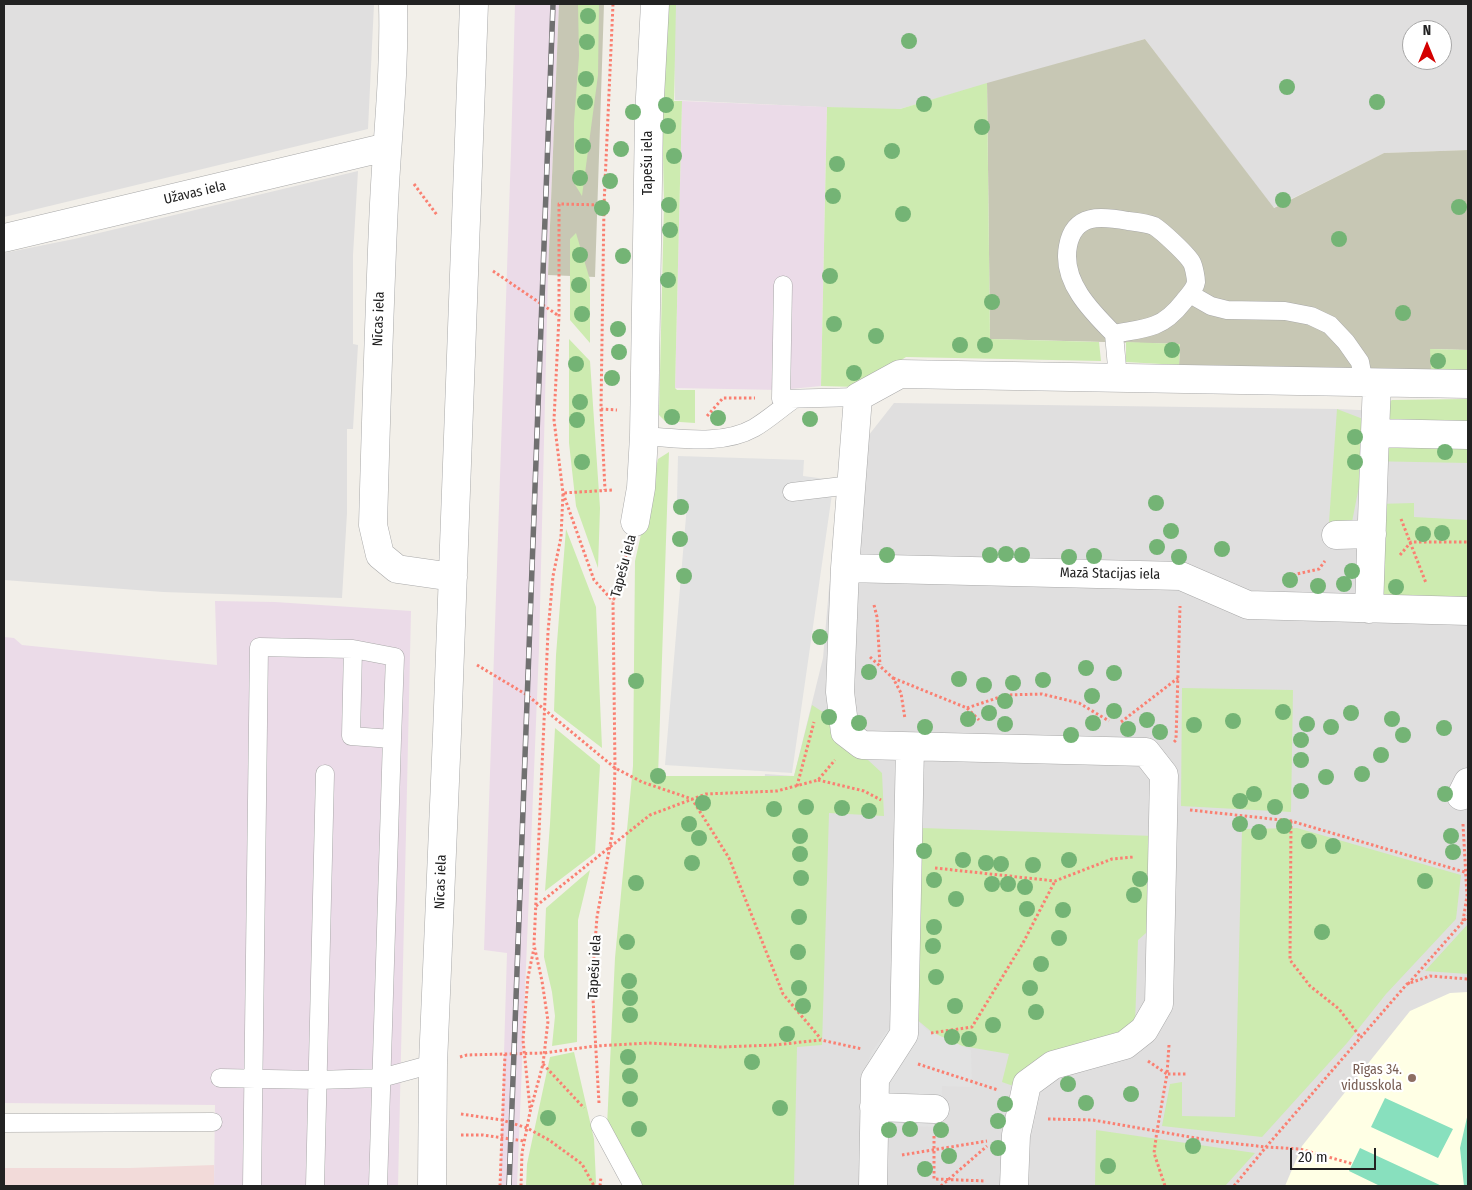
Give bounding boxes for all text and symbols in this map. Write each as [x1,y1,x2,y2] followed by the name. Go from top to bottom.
[1402,20,1452,70] north arrow
[1423,22,1431,39] text: N
[640,131,656,195] street label: Tapešu iela
[162,178,228,208] street label: Užavas iela
[370,291,388,347] street label: Nīcas iela
[608,533,640,599] street label: Tapešu iela
[1060,565,1160,583] street label: Mazā Stacijas iela
[432,854,450,910] street label: Nīcas iela
[585,934,605,1000] street label: Tapešu iela
[1341,1062,1402,1094] place label: Rīgas 34. vidusskola
[1406,1072,1418,1084] marker: Rīgas 34. vidusskola
[1292,1138,1378,1170] scale bar
[1298,1148,1328,1166] text: 20 m

